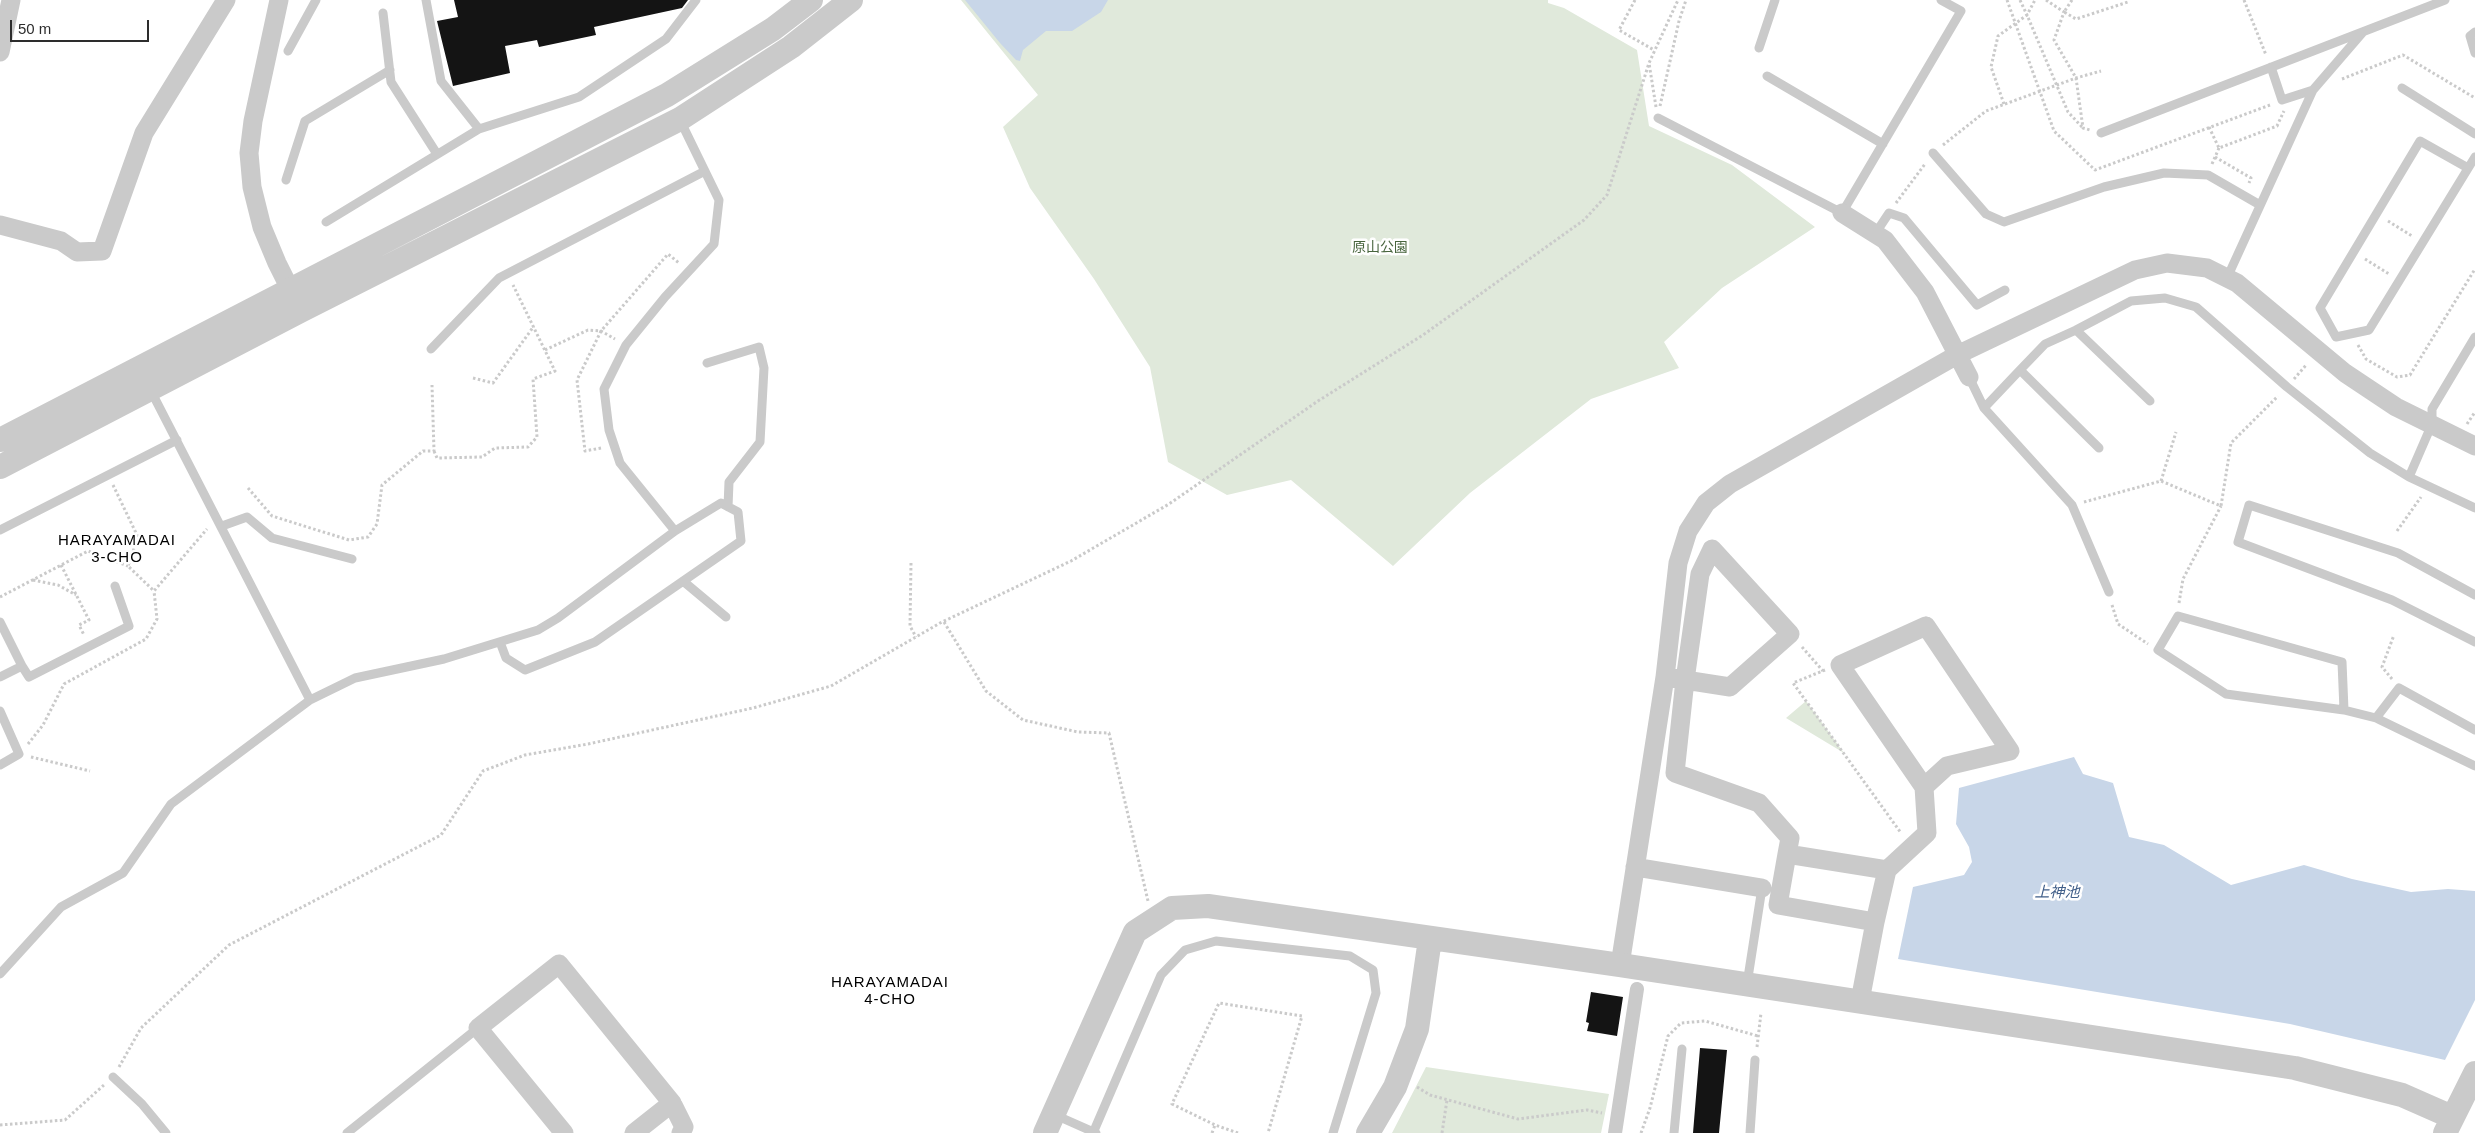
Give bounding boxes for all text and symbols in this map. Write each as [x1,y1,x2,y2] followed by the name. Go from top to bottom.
[12,10,151,42] scale bar
[18,20,51,37] text: 50 m
[1352,240,1408,256] park label: 原山公園
[57,532,177,567] district label: HARAYAMADAI 3-CHO
[2035,884,2079,902] water label: 上神池
[830,974,950,1009] district label: HARAYAMADAI 4-CHO

